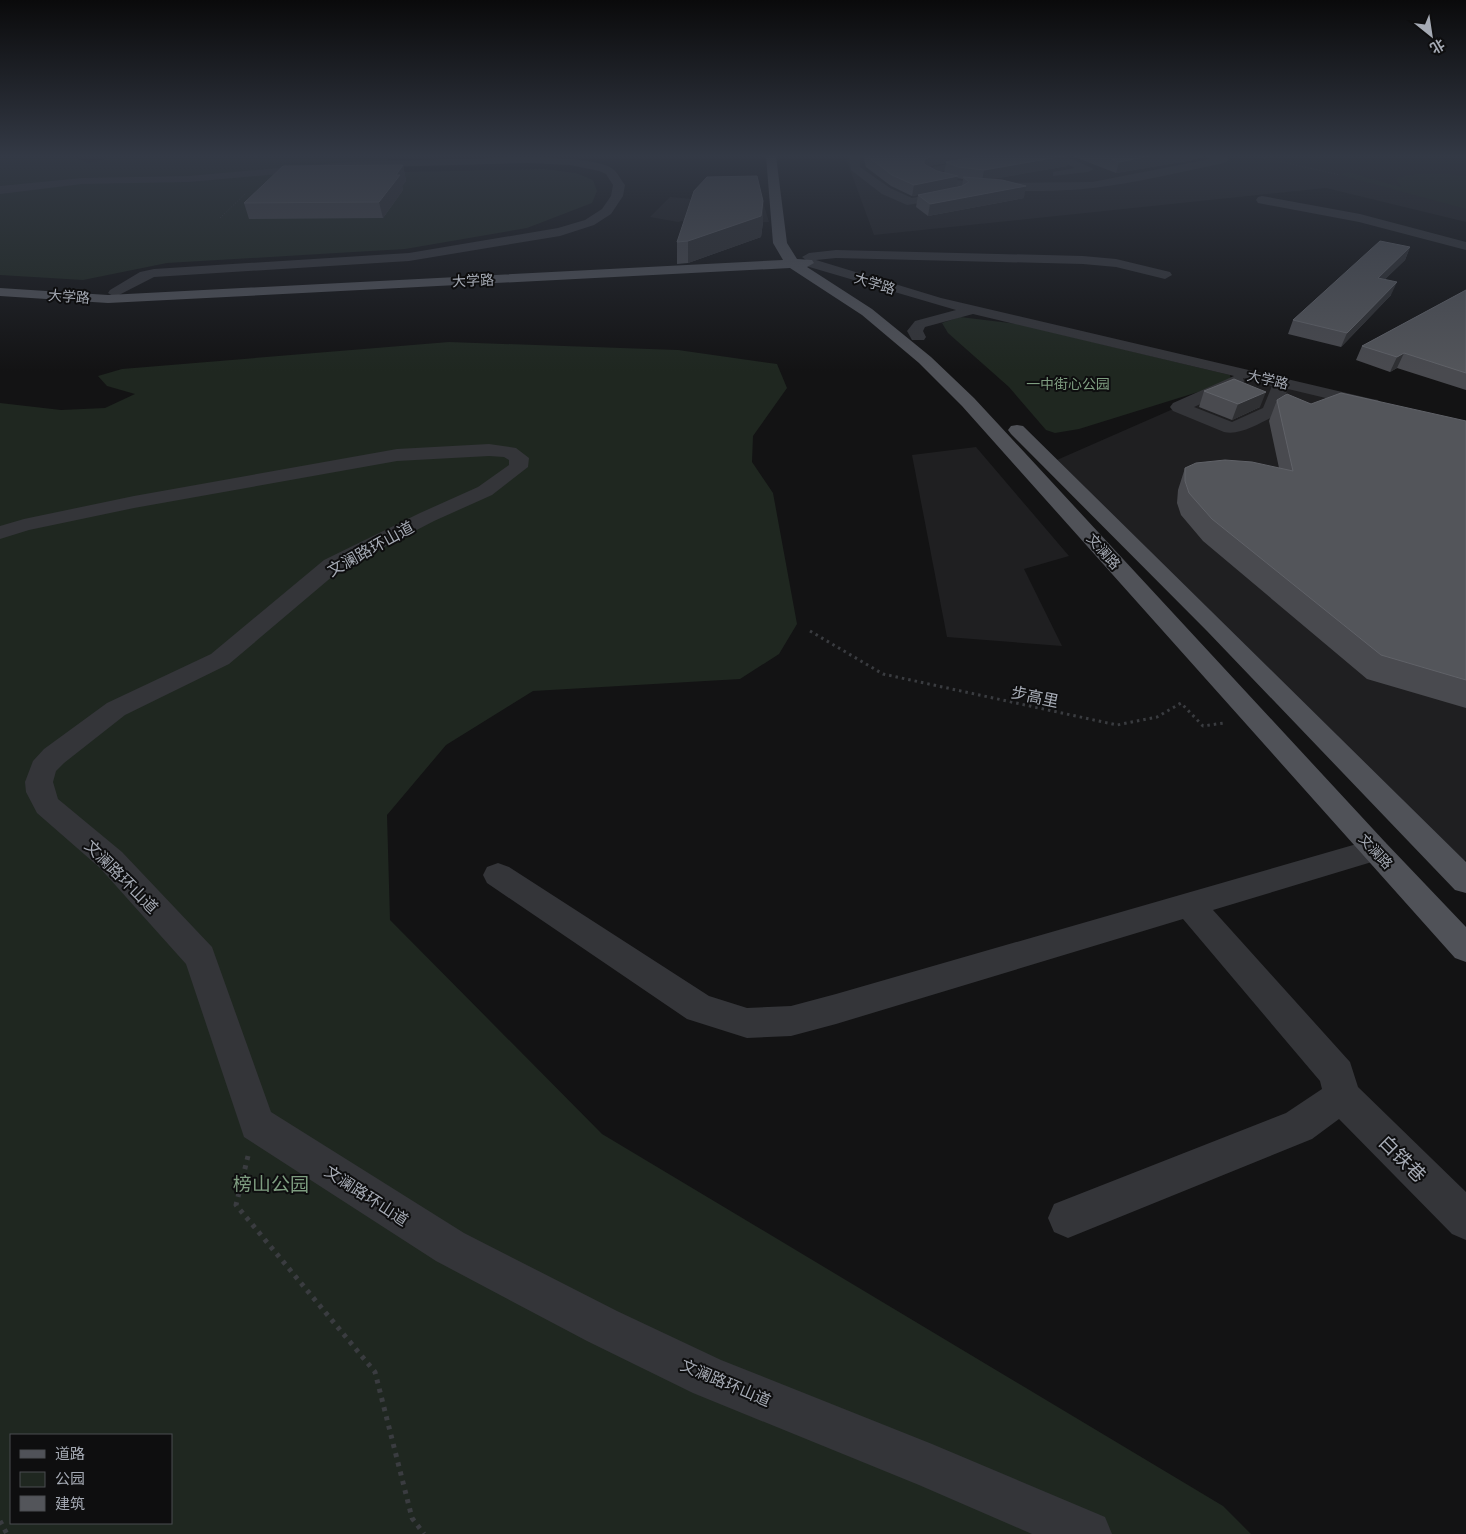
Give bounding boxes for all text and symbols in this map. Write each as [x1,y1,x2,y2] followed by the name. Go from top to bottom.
[1406,10,1456,60] north arrow
[1427,36,1448,58] text: 北
[852,269,898,297] street label: 大学路
[452,270,494,290] street label: 大学路
[47,286,91,306] street label: 大学路
[1246,366,1290,392] street label: 大学路
[1026,375,1110,392] park label: 一中街心公园
[323,516,417,580] street label: 文澜路环山道
[1084,530,1124,572] street label: 文澜路
[1010,682,1060,710] street label: 步高里
[1355,830,1397,872] street label: 文澜路
[81,835,163,917] street label: 文澜路环山道
[1375,1130,1431,1186] street label: 白铁巷
[322,1161,412,1229] street label: 文澜路环山道
[233,1172,309,1195] park label: 榜山公园
[678,1354,774,1410] street label: 文澜路环山道
[10,1434,172,1524] legend
[55,1444,85,1462] text: 道路
[55,1469,85,1487] text: 公园
[55,1494,85,1512] text: 建筑

